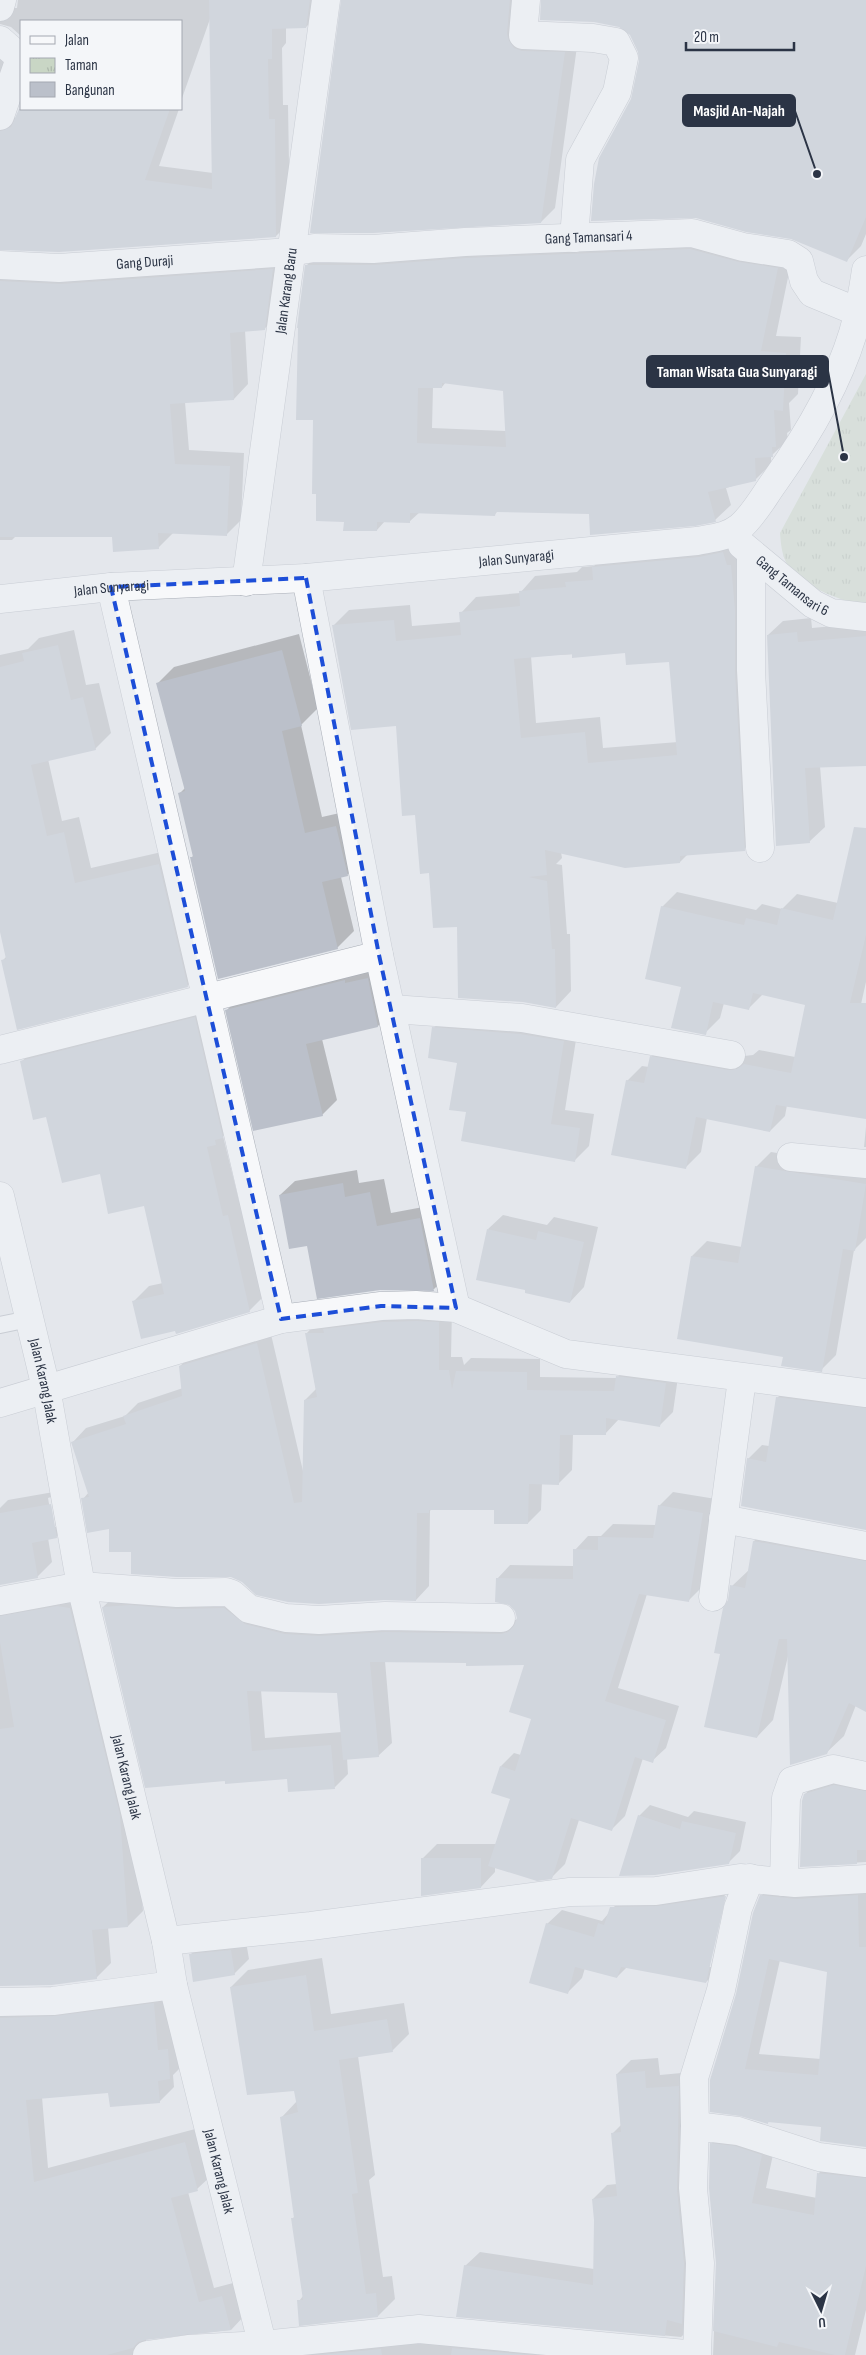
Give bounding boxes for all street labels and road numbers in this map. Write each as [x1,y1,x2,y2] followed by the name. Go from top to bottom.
[545,226,633,249] street label: Gang Tamansari 4
[271,247,302,336] street label: Jalan Karang Baru
[116,251,174,274] street label: Gang Duraji
[477,546,555,572] street label: Jalan Sunyaragi
[752,552,832,620] street label: Gang Tamansari 6
[72,576,150,601] street label: Jalan Sunyaragi
[24,1336,61,1425] street label: Jalan Karang Jalak
[107,1732,146,1822] street label: Jalan Karang Jalak
[199,2126,239,2216] street label: Jalan Karang Jalak

